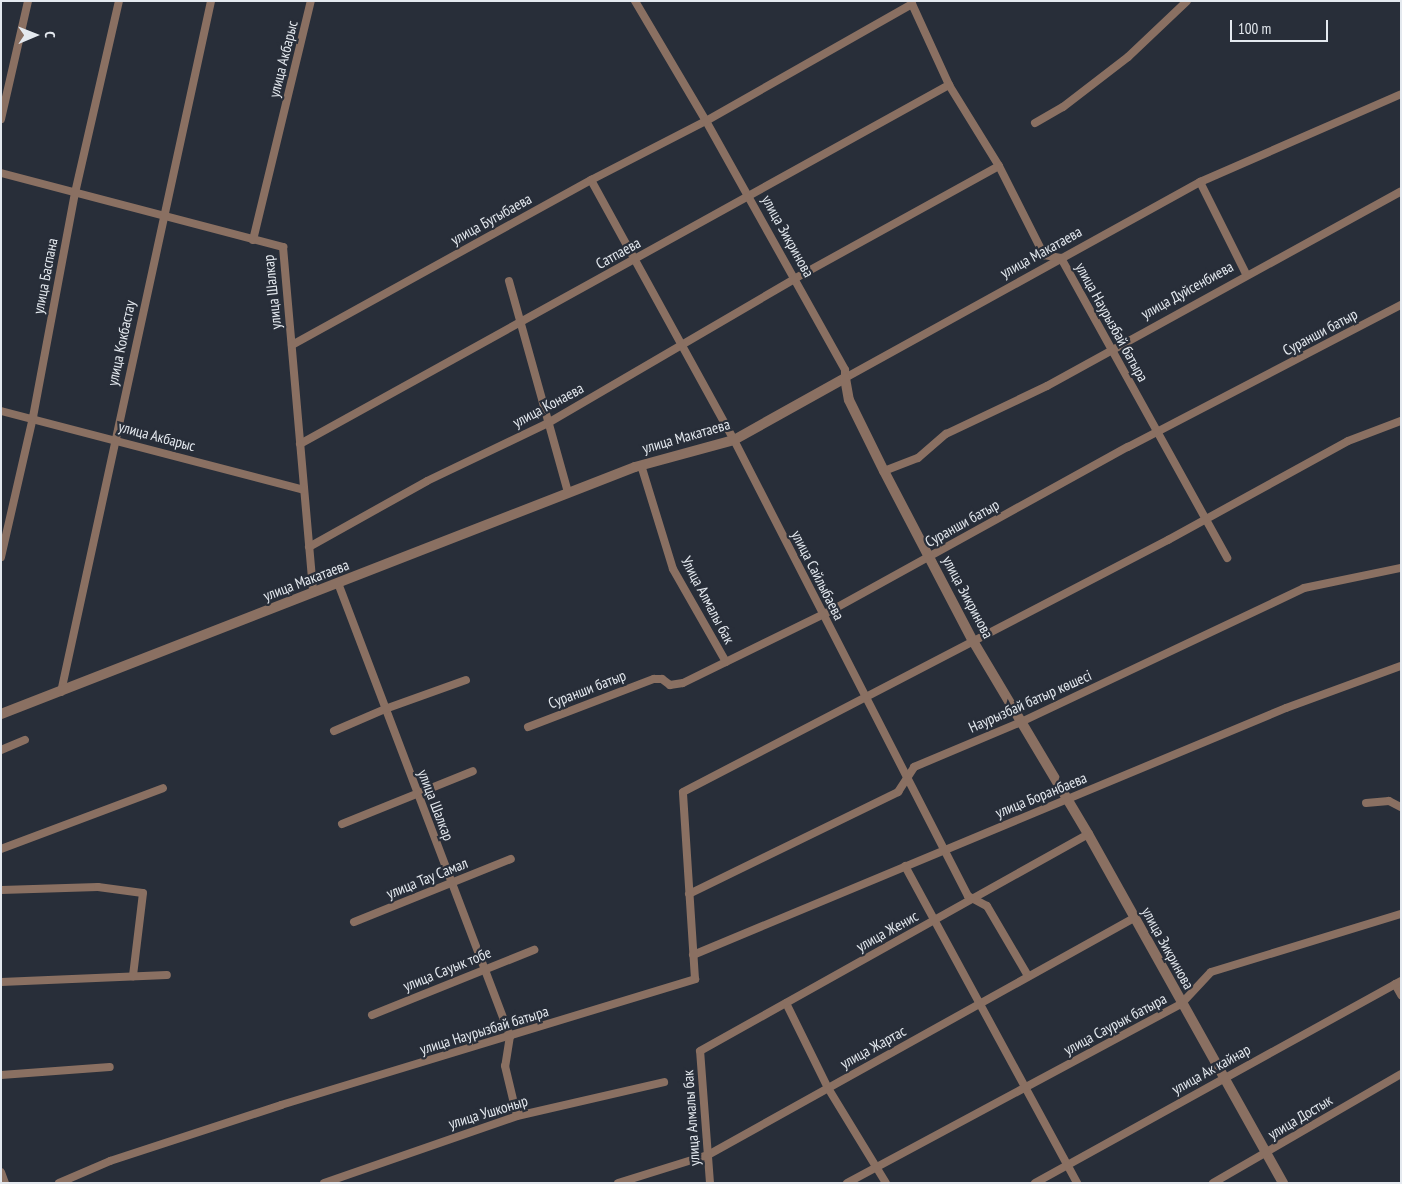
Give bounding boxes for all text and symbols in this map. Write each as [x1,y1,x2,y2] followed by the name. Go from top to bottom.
[10,10,60,60] north arrow
[1232,10,1330,42] scale bar
[265,18,301,100] street label: улица Акбарыс
[1238,19,1271,38] text: 100 m
[41,31,59,38] text: С
[448,189,534,249] street label: улица Бугыбаева
[758,192,818,280] street label: улица Зикринова
[997,222,1085,282] street label: улица Макатаева
[592,233,644,273] street label: Сатпаева
[29,237,61,315] street label: улица Баспана
[259,254,285,330] street label: улица Шалкар
[1138,257,1236,323] street label: улица Дуйсенбиева
[1072,259,1152,385] street label: улица Наурызбай батыра
[103,299,139,387] street label: улица Кокбастау
[1280,305,1360,359] street label: Суранши батыр
[509,379,587,431] street label: улица Конаева
[640,415,732,457] street label: улица Макатаева
[116,417,198,455] street label: улица Акбарыс
[922,495,1002,551] street label: Суранши батыр
[788,527,848,623] street label: улица Сайлыбаева
[677,553,739,647] street label: Улица Алмалы бак
[939,553,997,641] street label: улица Зикринова
[261,555,351,605] street label: улица Макатаева
[546,666,628,712] street label: Суранши батыр
[966,666,1094,736] street label: Наурызбай батыр көшесі
[414,767,458,843] street label: улица Шалкар
[993,769,1089,821] street label: улица Боранбаева
[383,853,471,903] street label: улица Тау Самал
[1138,904,1198,992] street label: улица Зикринова
[853,907,921,955] street label: улица Женис
[400,943,494,995] street label: улица Сауык тобе
[1060,989,1170,1059] street label: улица Саурык батыра
[417,1002,551,1058] street label: улица Наурызбай батыра
[837,1022,909,1072] street label: улица Жартас
[1168,1040,1254,1098] street label: улица Ак кайнар
[679,1069,703,1167] street label: улица Алмалы бак
[446,1091,530,1133] street label: улица Ушконыр
[1264,1091,1336,1143] street label: улица Достык

